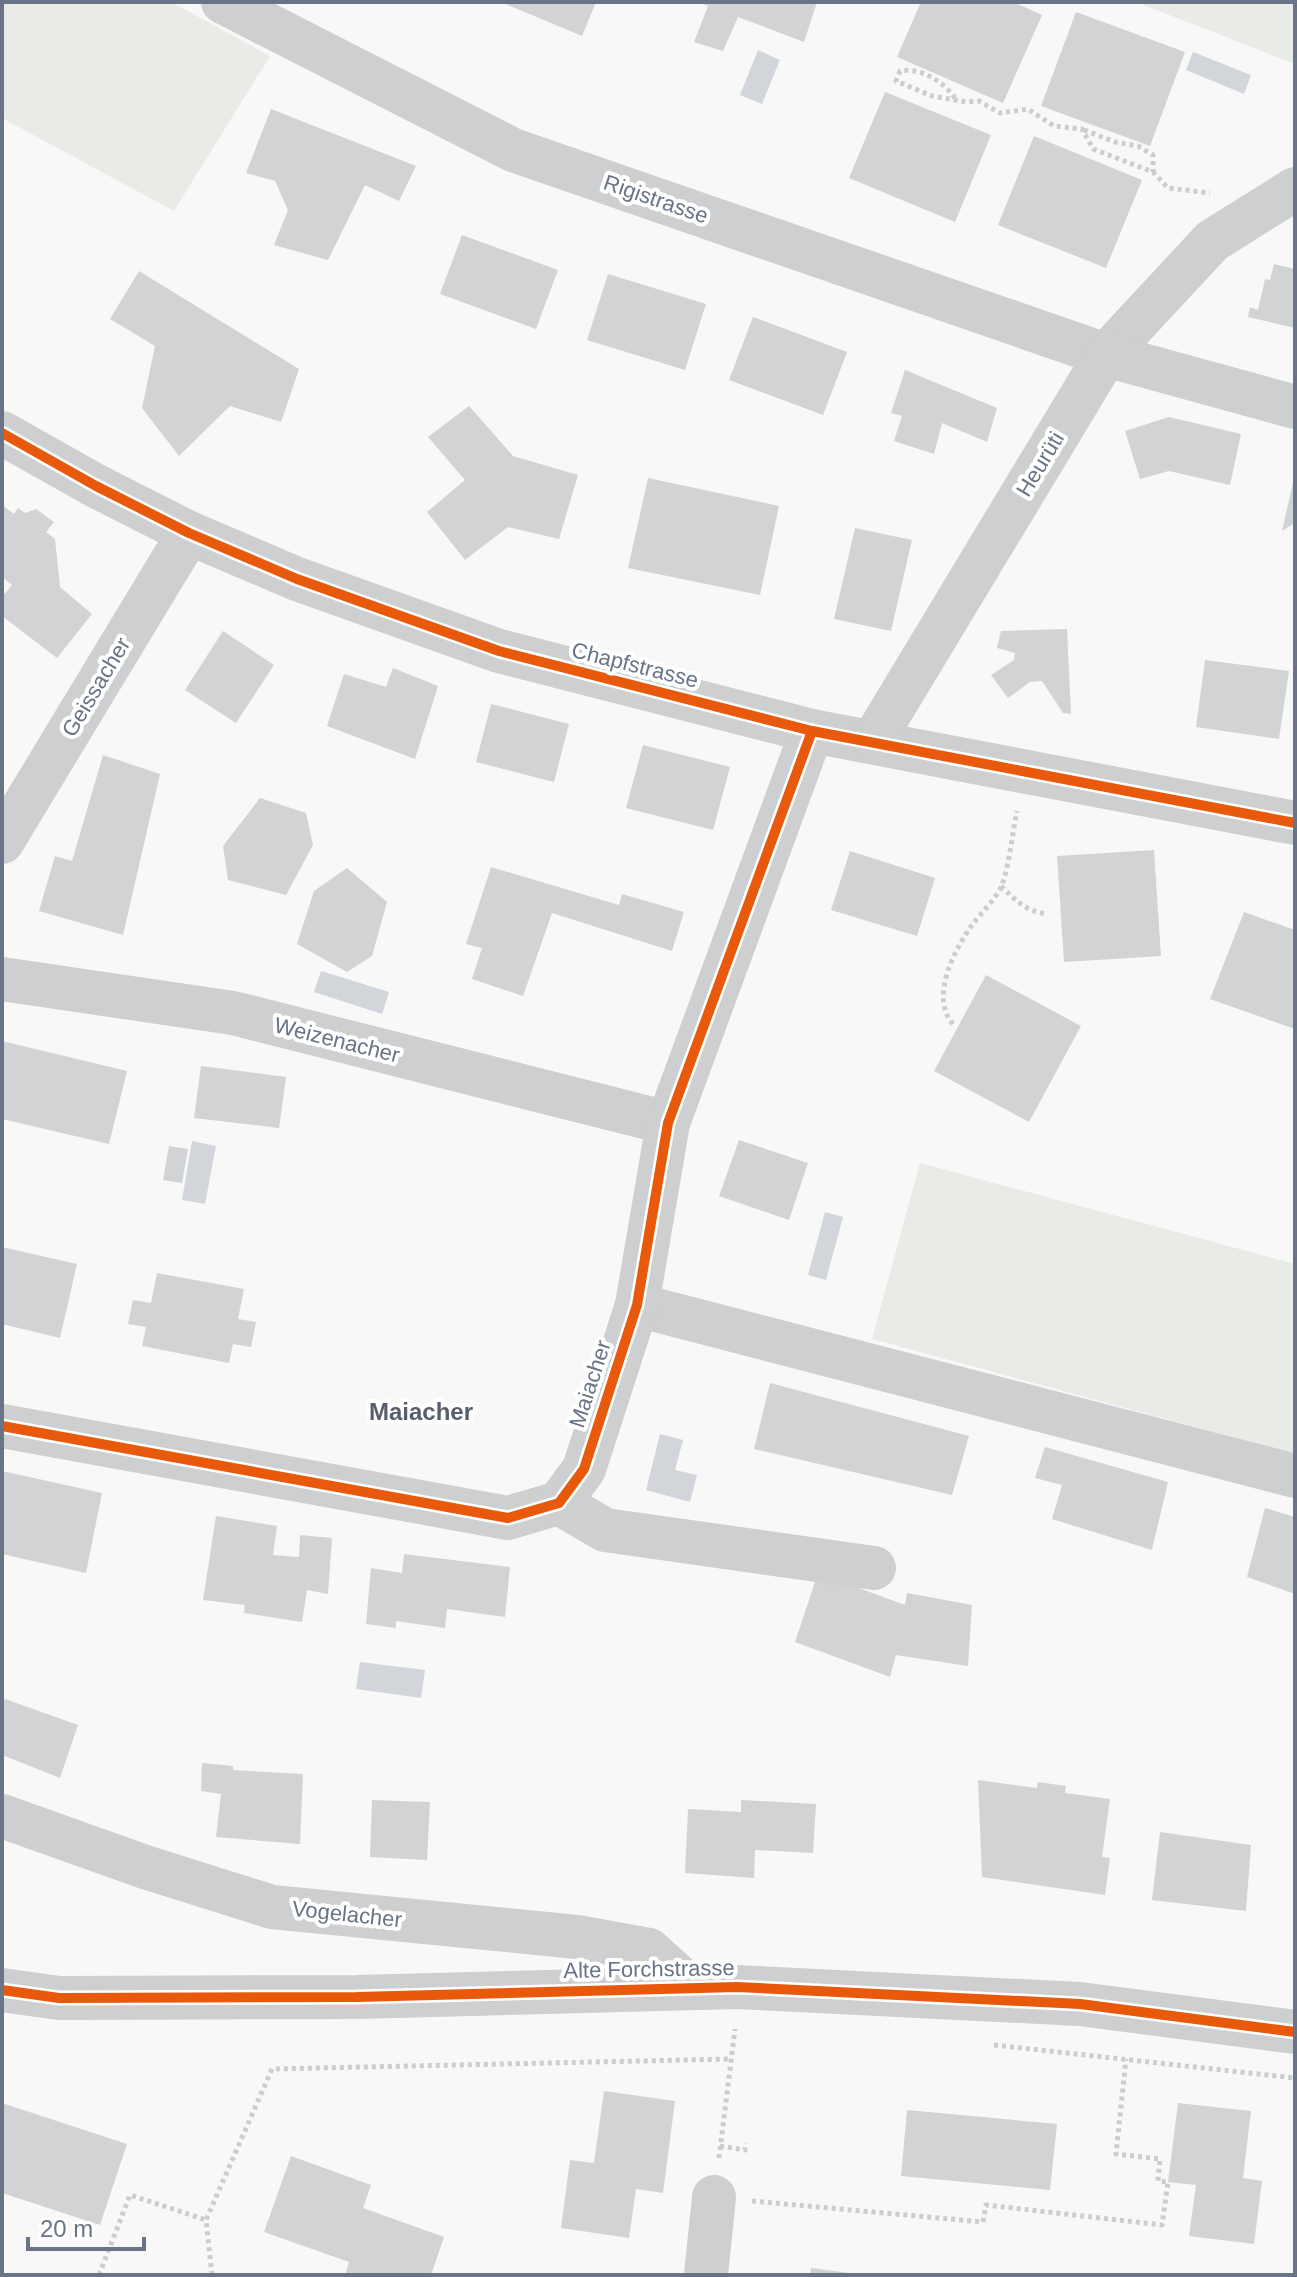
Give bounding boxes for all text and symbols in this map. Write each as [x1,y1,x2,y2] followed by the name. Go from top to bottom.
[600,169,712,229] street label: Rigistrasse
[1011,427,1069,501] street label: Heurüti
[57,633,135,741] street label: Geissacher
[569,637,701,693] street label: Chapfstrasse
[272,1012,402,1068] street label: Weizenacher
[564,1337,616,1431] street label: Maiacher
[369,1398,473,1425] district label: Maiacher
[291,1896,403,1932] street label: Vogelacher
[563,1955,735,1983] street label: Alte Forchstrasse
[28,2201,144,2251] scale bar
[40,2215,93,2242] text: 20 m

